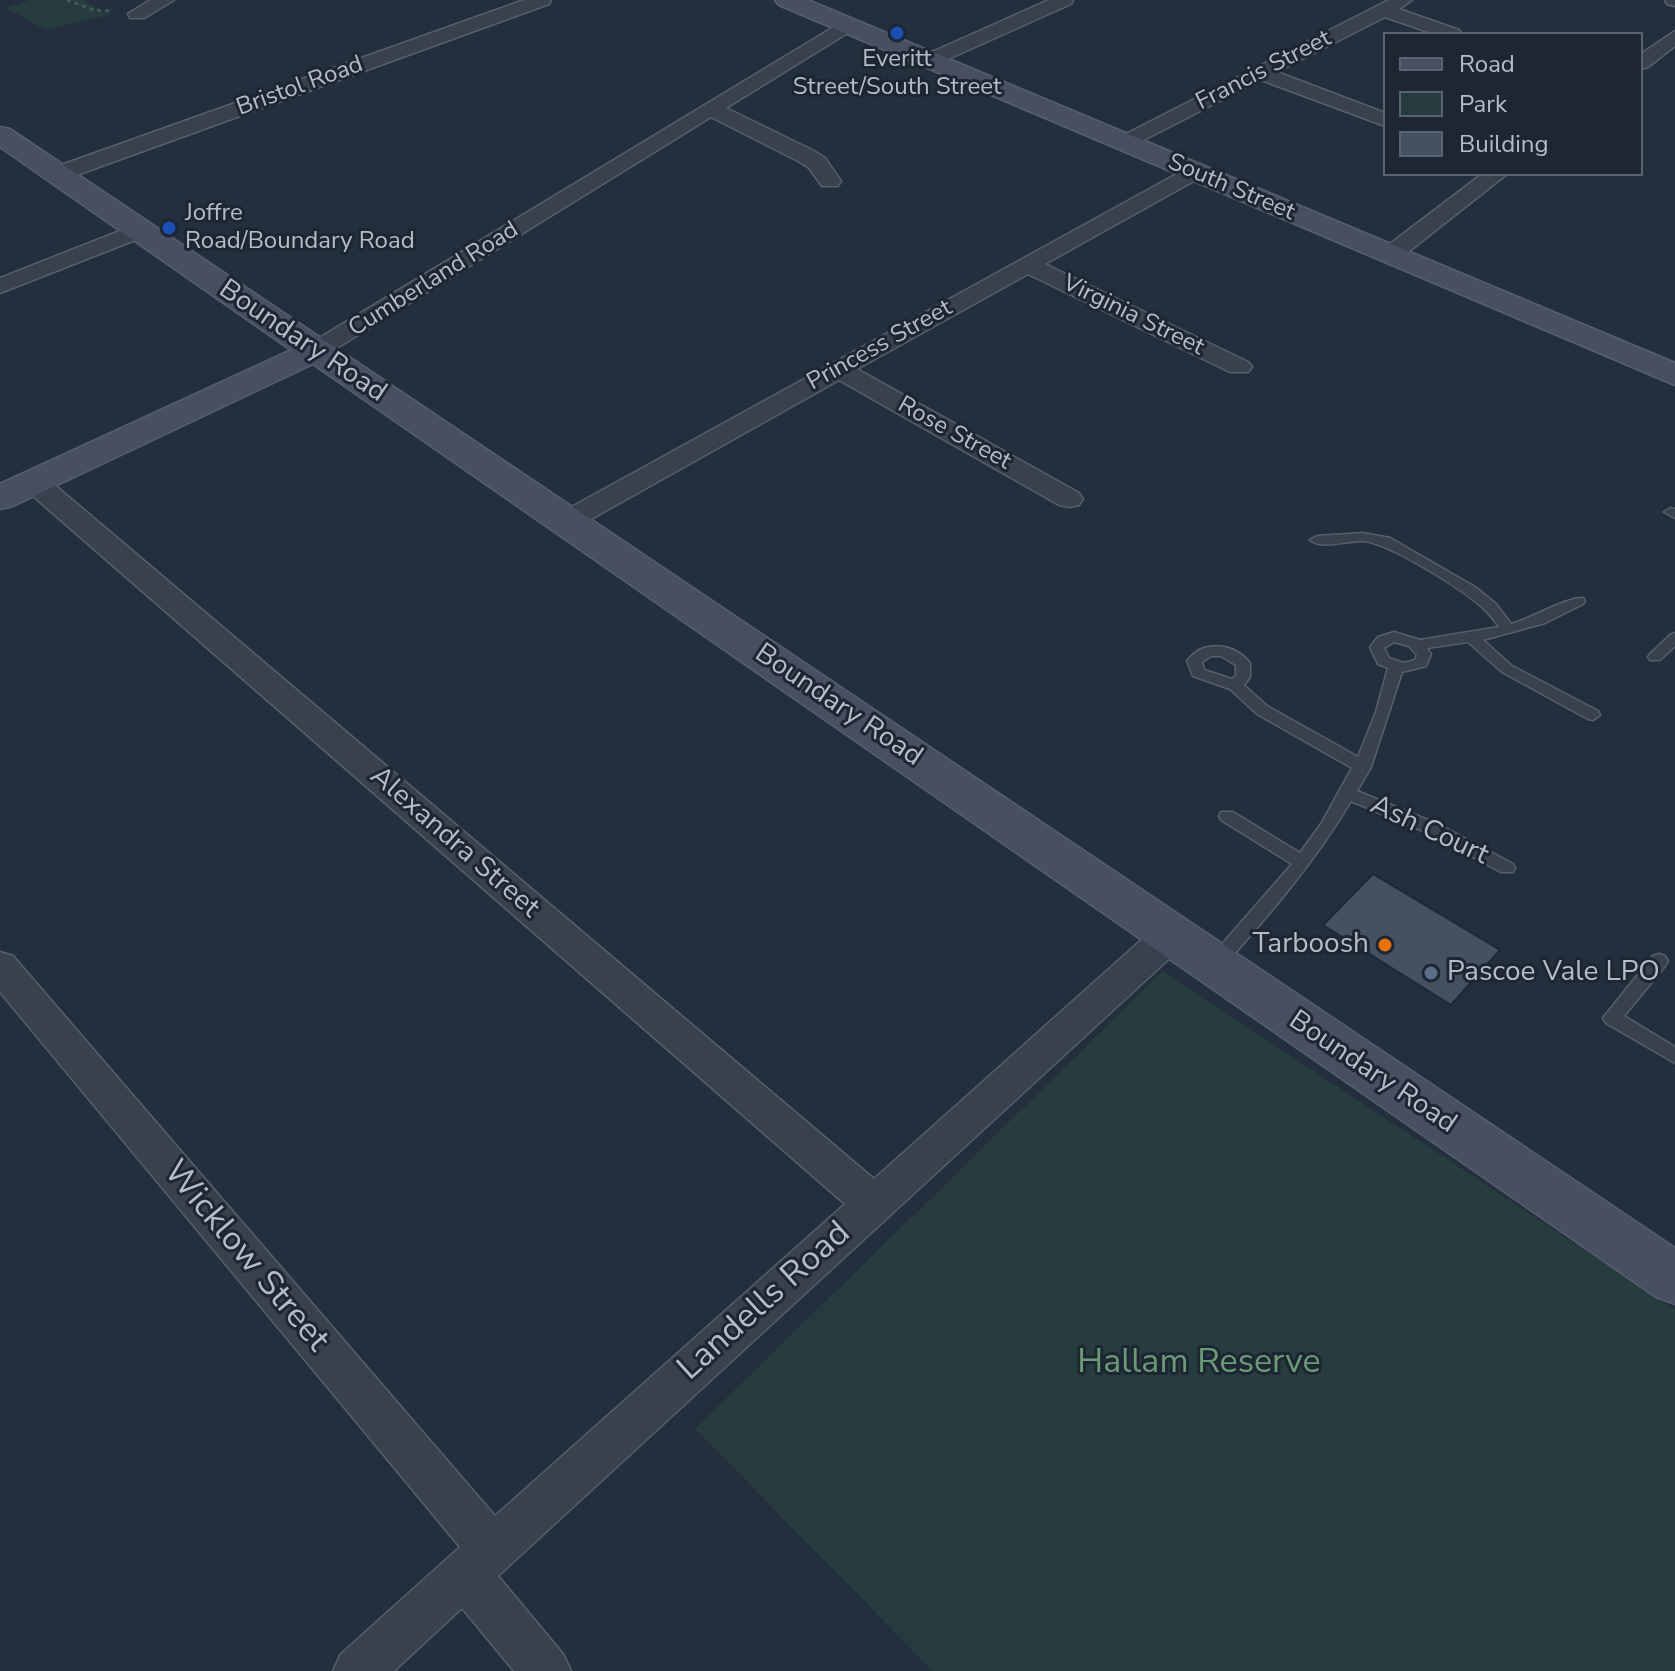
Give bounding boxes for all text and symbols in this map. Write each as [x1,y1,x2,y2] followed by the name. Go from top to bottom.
[888,24,906,42] marker: Everitt Street/South Street
[1192,25,1336,117] street label: Francis Street
[1383,32,1643,176] legend
[793,46,1001,102] place label: Everitt Street/South Street
[1459,48,1515,80] text: Road
[233,51,367,123] street label: Bristol Road
[1459,88,1507,120] text: Park
[1459,128,1549,160] text: Building
[1163,148,1299,228] street label: South Street
[185,200,415,256] place label: Joffre Road/Boundary Road
[344,216,524,344] street label: Cumberland Road
[160,219,178,237] marker: Joffre Road/Boundary Road
[1058,269,1208,363] street label: Virginia Street
[212,274,392,410] street label: Boundary Road
[803,294,957,398] street label: Princess Street
[892,391,1016,477] street label: Rose Street
[748,638,928,774] street label: Boundary Road
[362,760,546,926] street label: Alexandra Street
[1365,789,1493,873] street label: Ash Court
[1253,928,1369,962] place label: Tarboosh
[1376,936,1394,954] marker: Tarboosh
[1447,956,1660,990] place label: Pascoe Vale LPO
[1422,964,1440,982] marker: Pascoe Vale LPO
[1282,1005,1462,1141] street label: Boundary Road
[153,1153,337,1361] street label: Wicklow Street
[670,1214,860,1390] street label: Landells Road
[1077,1344,1321,1384] park label: Hallam Reserve

